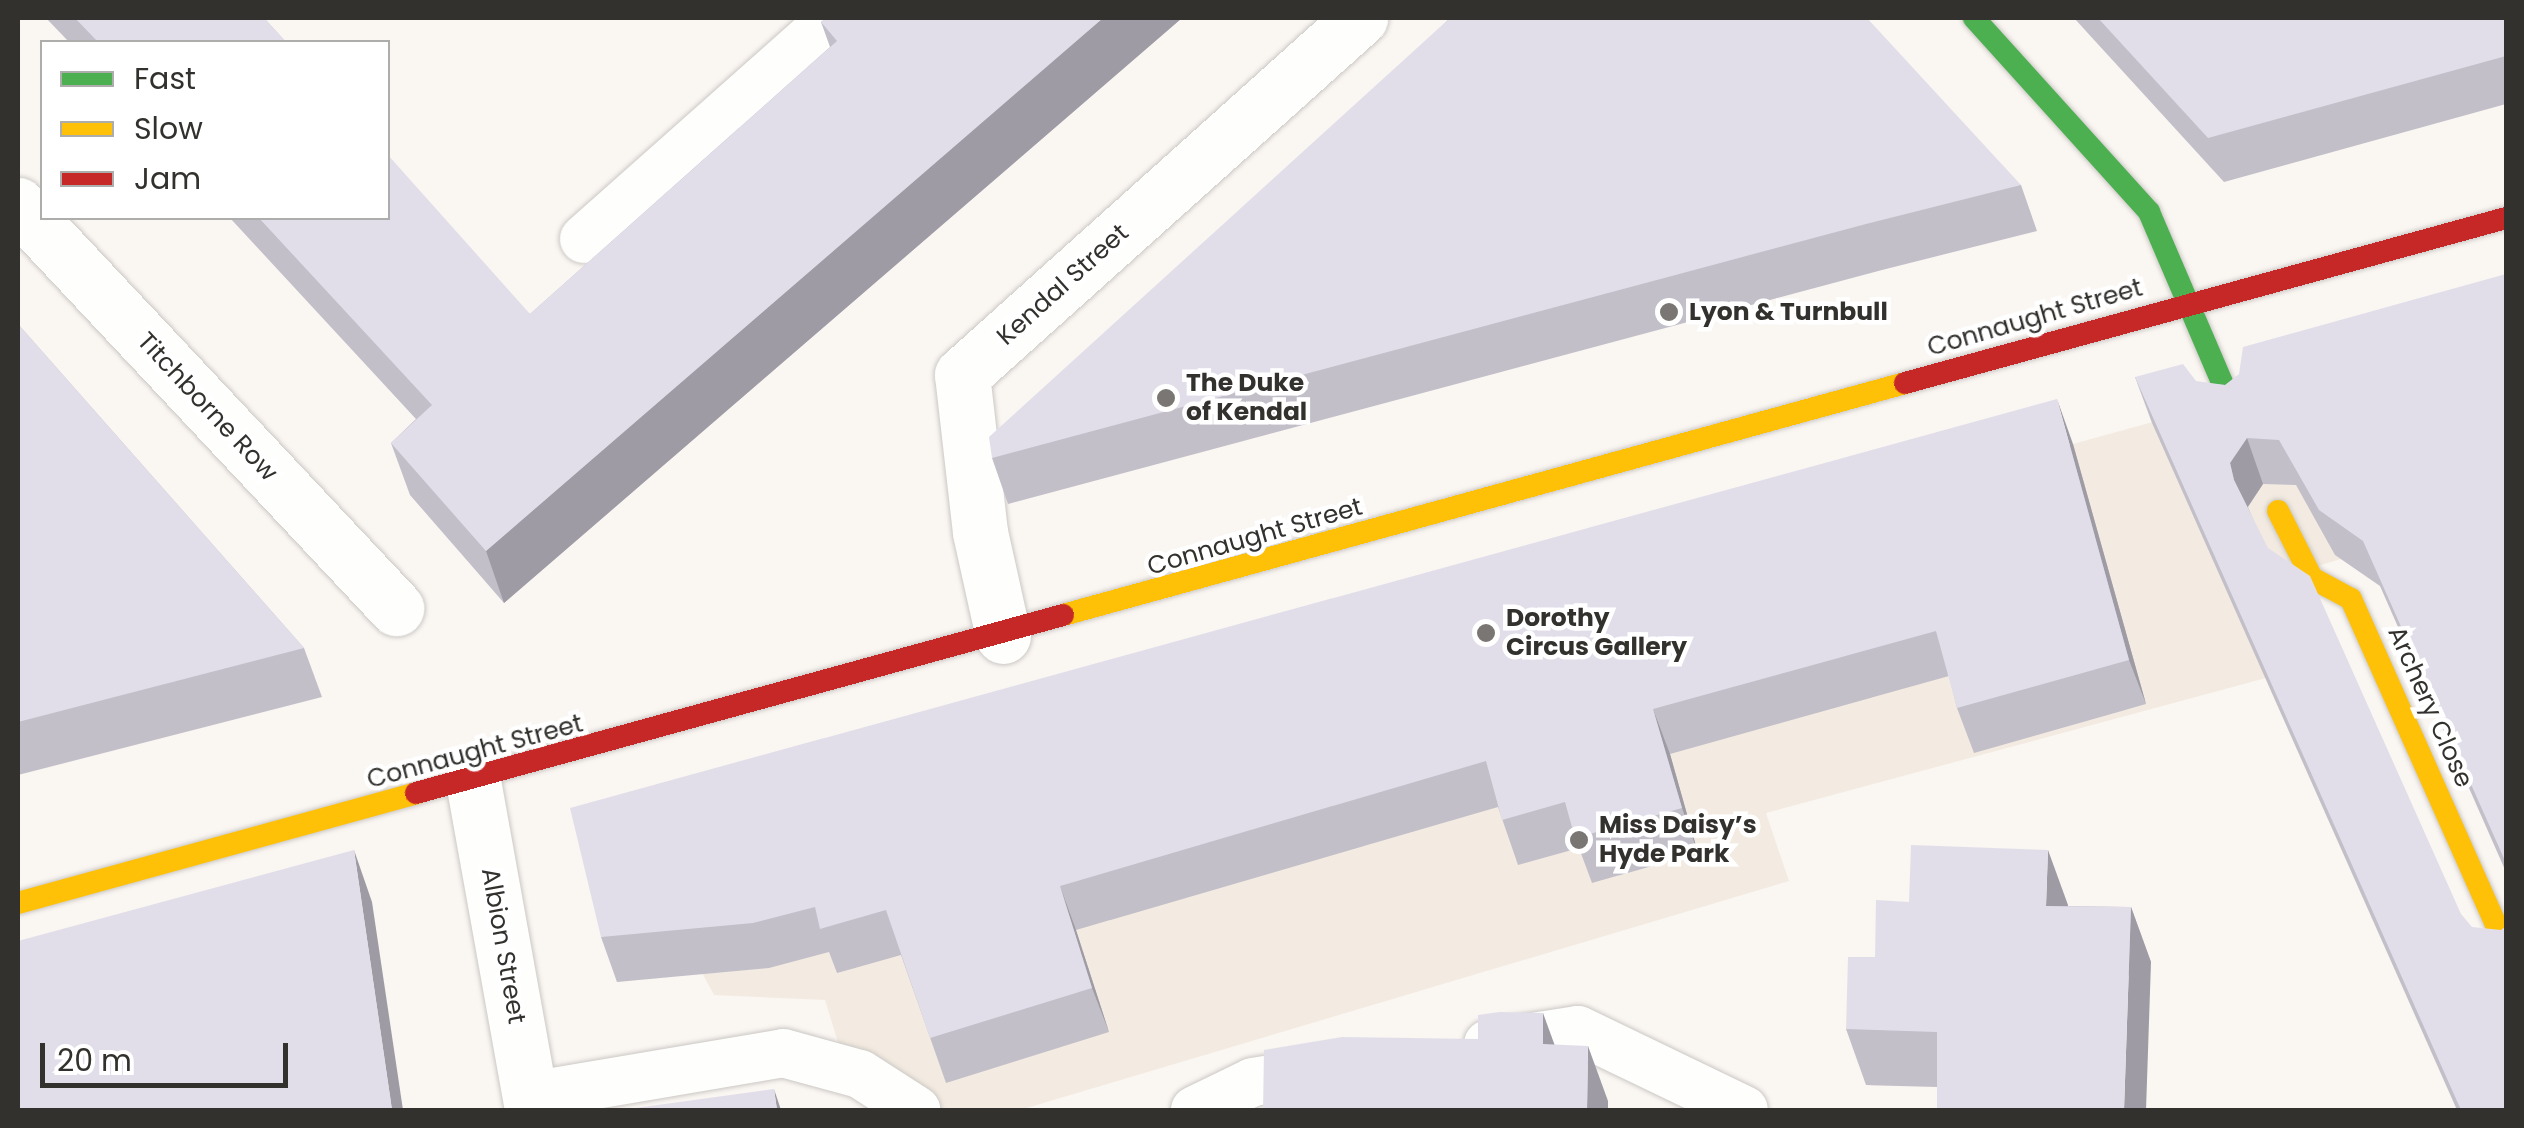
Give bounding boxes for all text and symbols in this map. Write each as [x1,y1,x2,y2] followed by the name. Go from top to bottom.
[40,40,390,220] legend
[134,57,196,100] text: Fast
[134,107,203,150] text: Slow
[134,157,201,200] text: Jam
[991,218,1135,352] street label: Kendal Street
[1924,273,2146,363] street label: Connaught Street
[1689,297,1888,327] place label: Lyon & Turnbull
[1658,301,1680,323] marker: Lyon & Turnbull
[131,327,283,487] street label: Titchborne Row
[1186,369,1307,428] place label: The Duke of Kendal
[1155,387,1177,409] marker: The Duke of Kendal
[1144,492,1366,582] street label: Connaught Street
[1506,604,1687,663] place label: Dorothy Circus Gallery
[1475,622,1497,644] marker: Dorothy Circus Gallery
[2381,622,2479,792] street label: Archery Close
[364,709,586,795] street label: Connaught Street
[1599,811,1757,870] place label: Miss Daisy’s Hyde Park
[1568,829,1590,851] marker: Miss Daisy’s Hyde Park
[475,866,531,1026] street label: Albion Street
[45,1023,292,1085] scale bar
[57,1039,132,1082] text: 20 m

